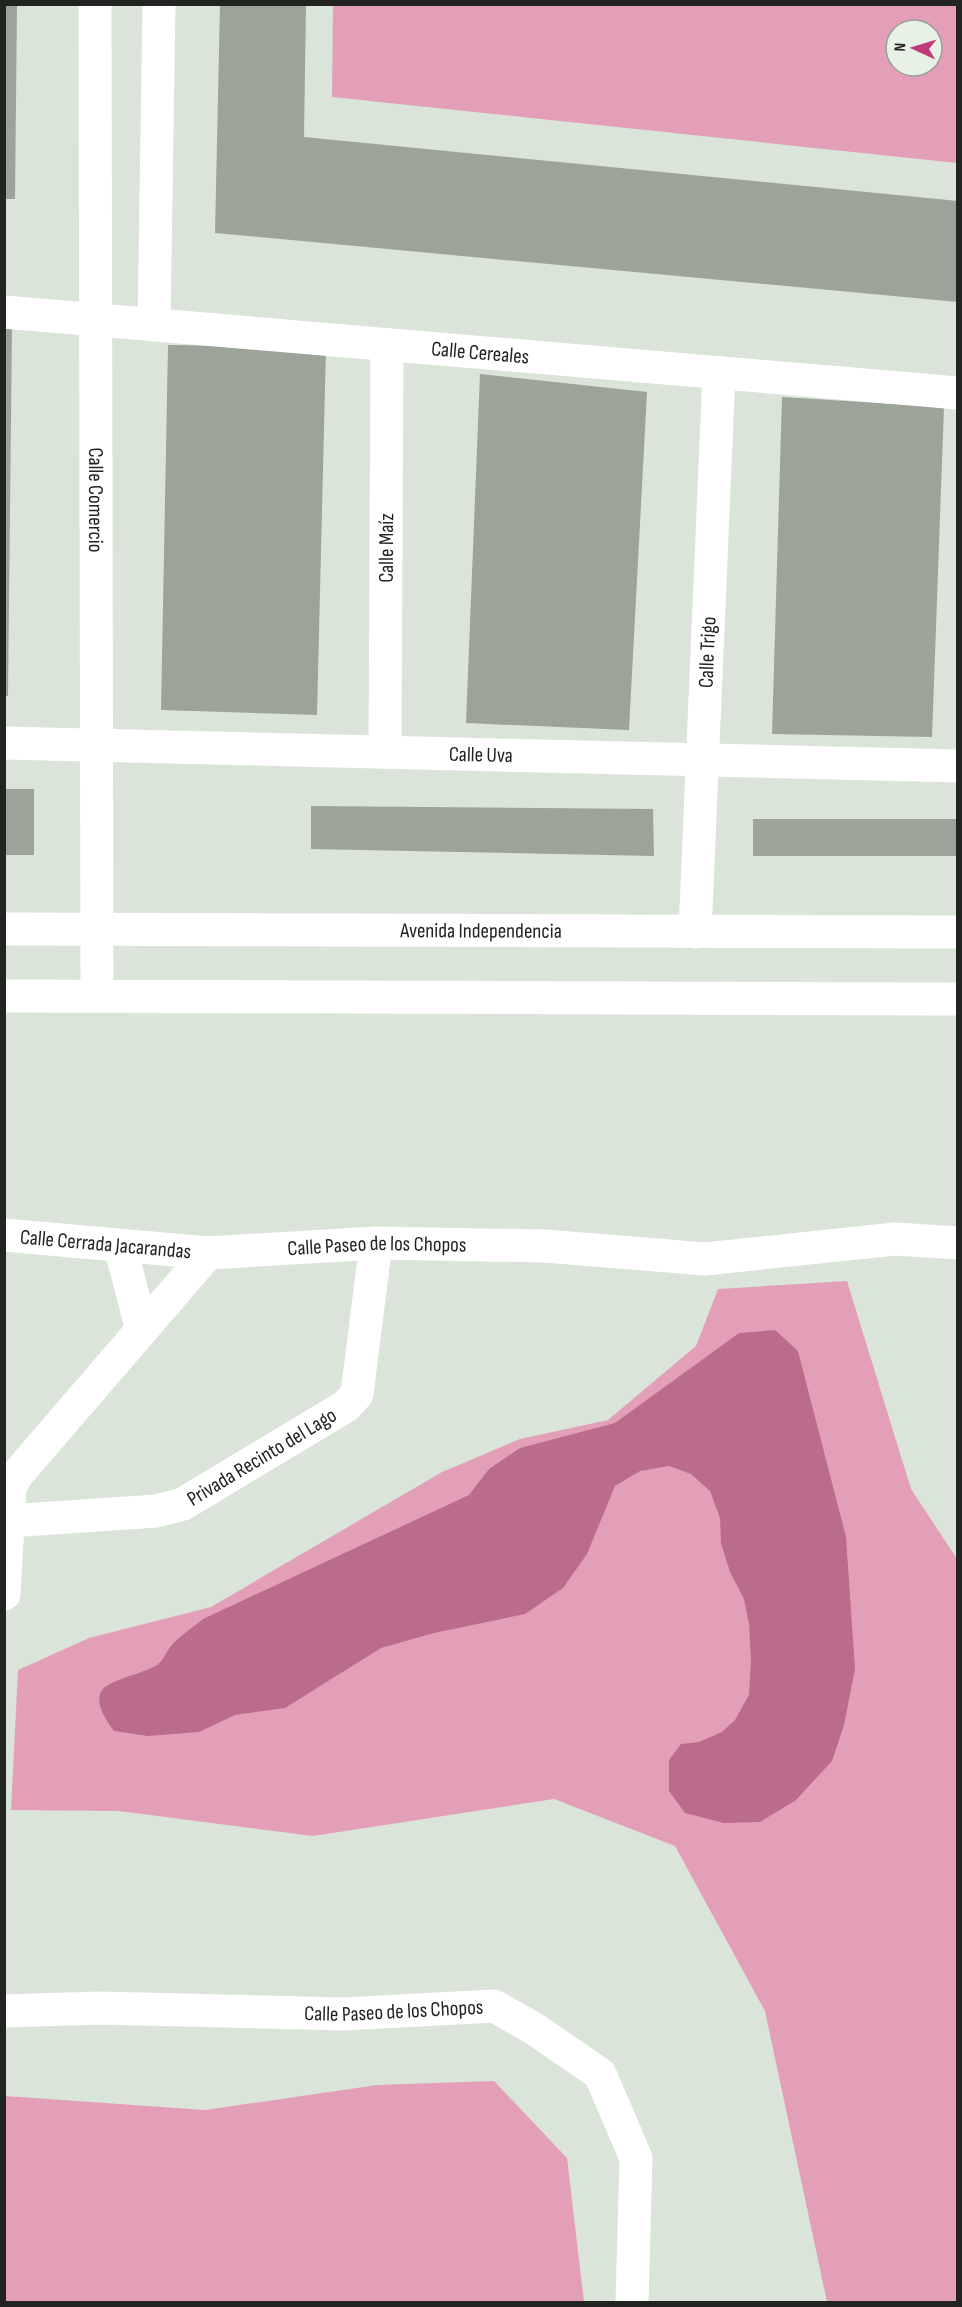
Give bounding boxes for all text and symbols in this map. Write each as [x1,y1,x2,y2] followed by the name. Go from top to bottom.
[884,18,944,78] north arrow
[891,42,910,52] text: N
[430,336,530,370] street label: Calle Cereales
[83,448,108,552] street label: Calle Comercio
[374,513,399,583] street label: Calle Maíz
[693,616,722,689] street label: Calle Trigo
[449,742,513,768] street label: Calle Uva
[399,918,562,944] street label: Avenida Independencia
[19,1224,192,1264] street label: Calle Cerrada Jacarandas
[287,1231,467,1261] street label: Calle Paseo de los Chopos
[183,1403,341,1512] street label: Privada Recinto del Lago
[304,1995,484,2027] street label: Calle Paseo de los Chopos

